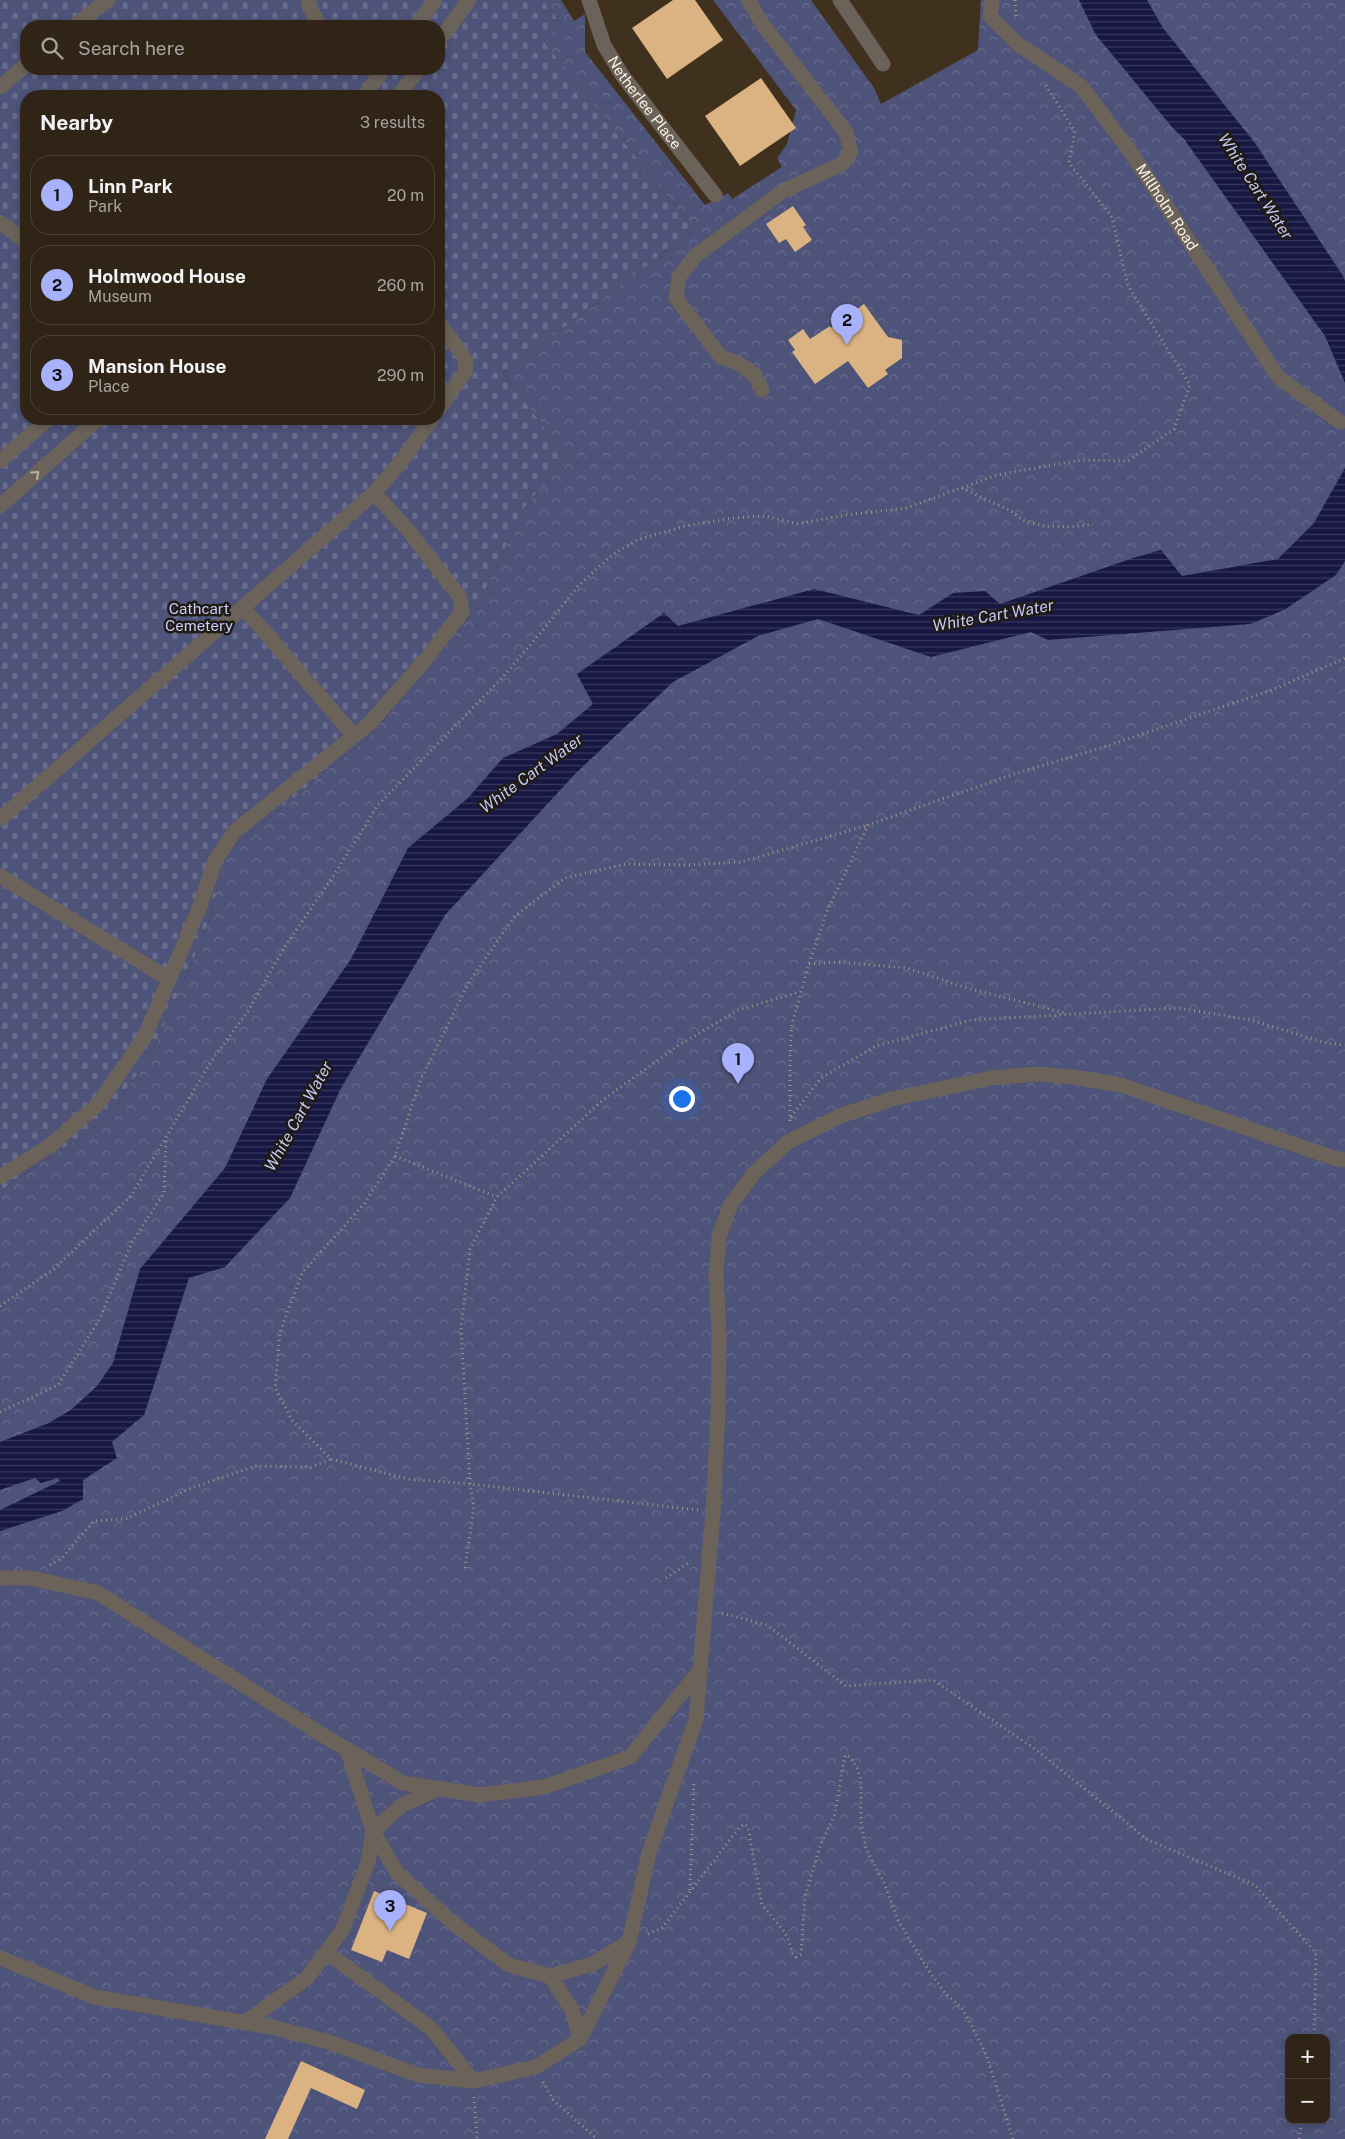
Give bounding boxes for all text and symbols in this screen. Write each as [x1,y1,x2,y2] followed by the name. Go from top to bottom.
[20,20,445,75] search box
[38,34,66,62] icon: search
[78,37,185,59] text: Search here
[605,53,685,152] street label: Netherlee Place
[40,110,113,135] text: Nearby
[360,113,425,132] text: 3 results
[1214,130,1297,244] water label: White Cart Water
[1133,161,1202,253] street label: Millholm Road
[88,175,173,197] text: Linn Park
[54,186,60,205] text: 1
[387,186,424,205] text: 20 m
[88,197,122,216] text: Park
[88,265,246,287] text: Holmwood House
[52,276,62,295] text: 2
[377,276,424,295] text: 260 m
[88,287,152,306] text: Museum
[831,304,863,345] pin: 2
[88,355,226,377] text: Mansion House
[52,366,62,385] text: 3
[377,366,424,385] text: 290 m
[88,377,130,396] text: Place
[31,470,40,479] one-way arrow
[931,595,1056,636] water label: White Cart Water
[165,600,233,634] park label: Cathcart Cemetery
[476,729,587,817] water label: White Cart Water
[722,1043,754,1084] pin: 1
[260,1057,337,1175] water label: White Cart Water
[669,1086,695,1112] your location
[374,1890,406,1931] pin: 3
[1285,2034,1330,2124] map controls
[1285,2034,1330,2079] button: +
[1285,2079,1330,2124] button: −

